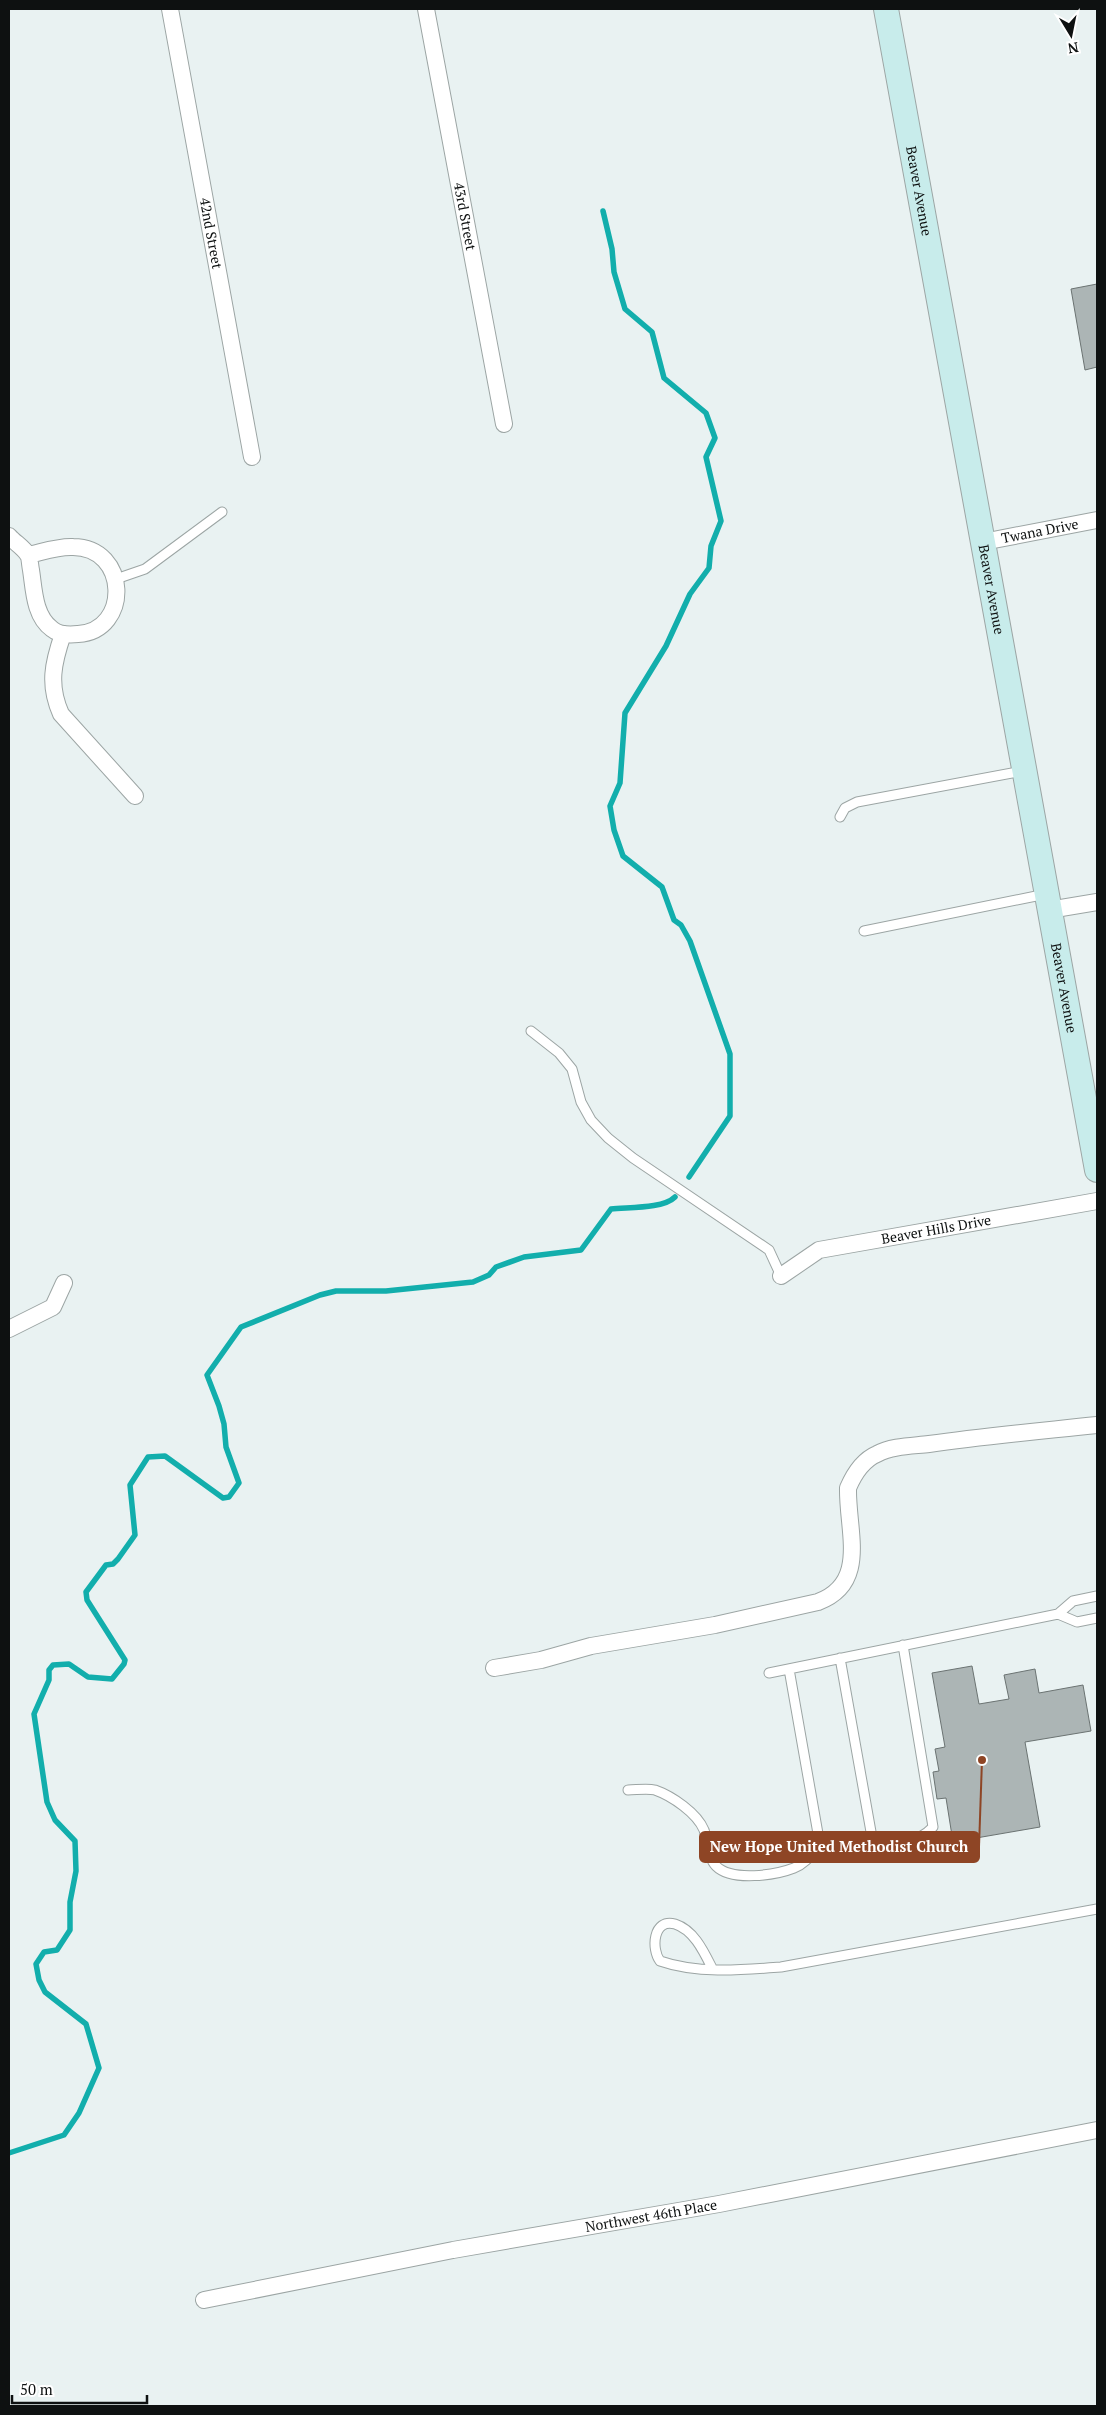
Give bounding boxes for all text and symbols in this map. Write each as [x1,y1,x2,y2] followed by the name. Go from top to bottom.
[1046,10,1096,60] north arrow
[1066,38,1080,59] text: N
[902,144,937,237] street label: Beaver Avenue
[450,181,481,253] street label: 43rd Street
[196,196,227,271] street label: 42nd Street
[1000,514,1080,547] street label: Twana Drive
[975,543,1009,636] street label: Beaver Avenue
[1047,941,1082,1034] street label: Beaver Avenue
[880,1210,992,1248] street label: Beaver Hills Drive
[700,1832,979,1862] callout: New Hope United Methodist Church
[710,1836,969,1856] text: New Hope United Methodist Church
[584,2195,718,2236] street label: Northwest 46th Place
[12,2372,148,2404] scale bar
[20,2379,53,2399] text: 50 m

